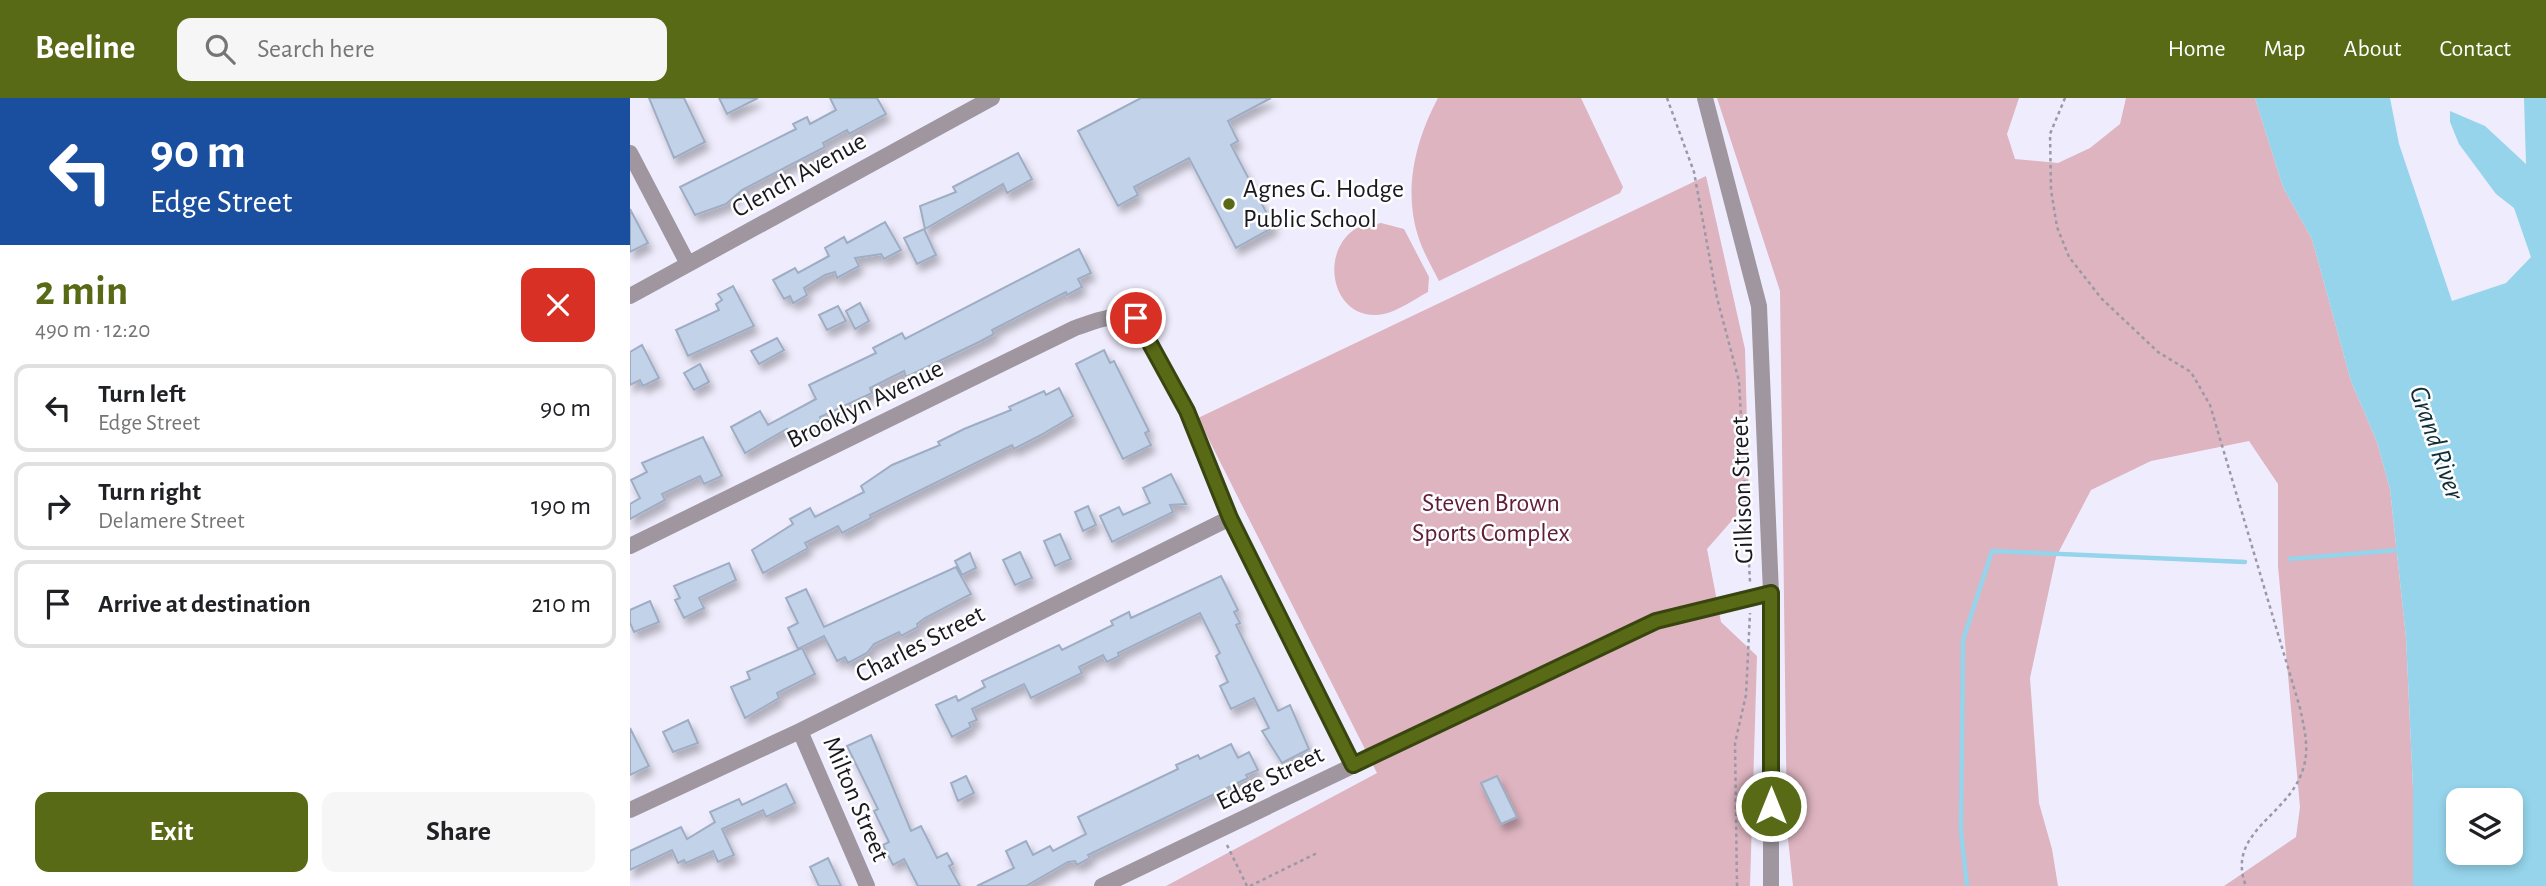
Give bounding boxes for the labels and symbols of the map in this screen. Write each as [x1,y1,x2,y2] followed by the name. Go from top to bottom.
[728,128,870,222] street label: Clench Avenue
[1243,176,1404,232] place label: Agnes G. Hodge Public School
[1221,196,1237,212] marker: Agnes G. Hodge Public School
[1106,288,1166,348] pin
[783,355,947,453] street label: Brooklyn Avenue
[2404,383,2469,504] water label: Grand River
[1726,416,1758,564] street label: Gilkison Street
[1412,490,1570,546] park label: Steven Brown Sports Complex
[851,600,989,688] street label: Charles Street
[818,733,894,865] street label: Milton Street
[1212,741,1328,815] street label: Edge Street
[1734,769,1808,843] position arrow

